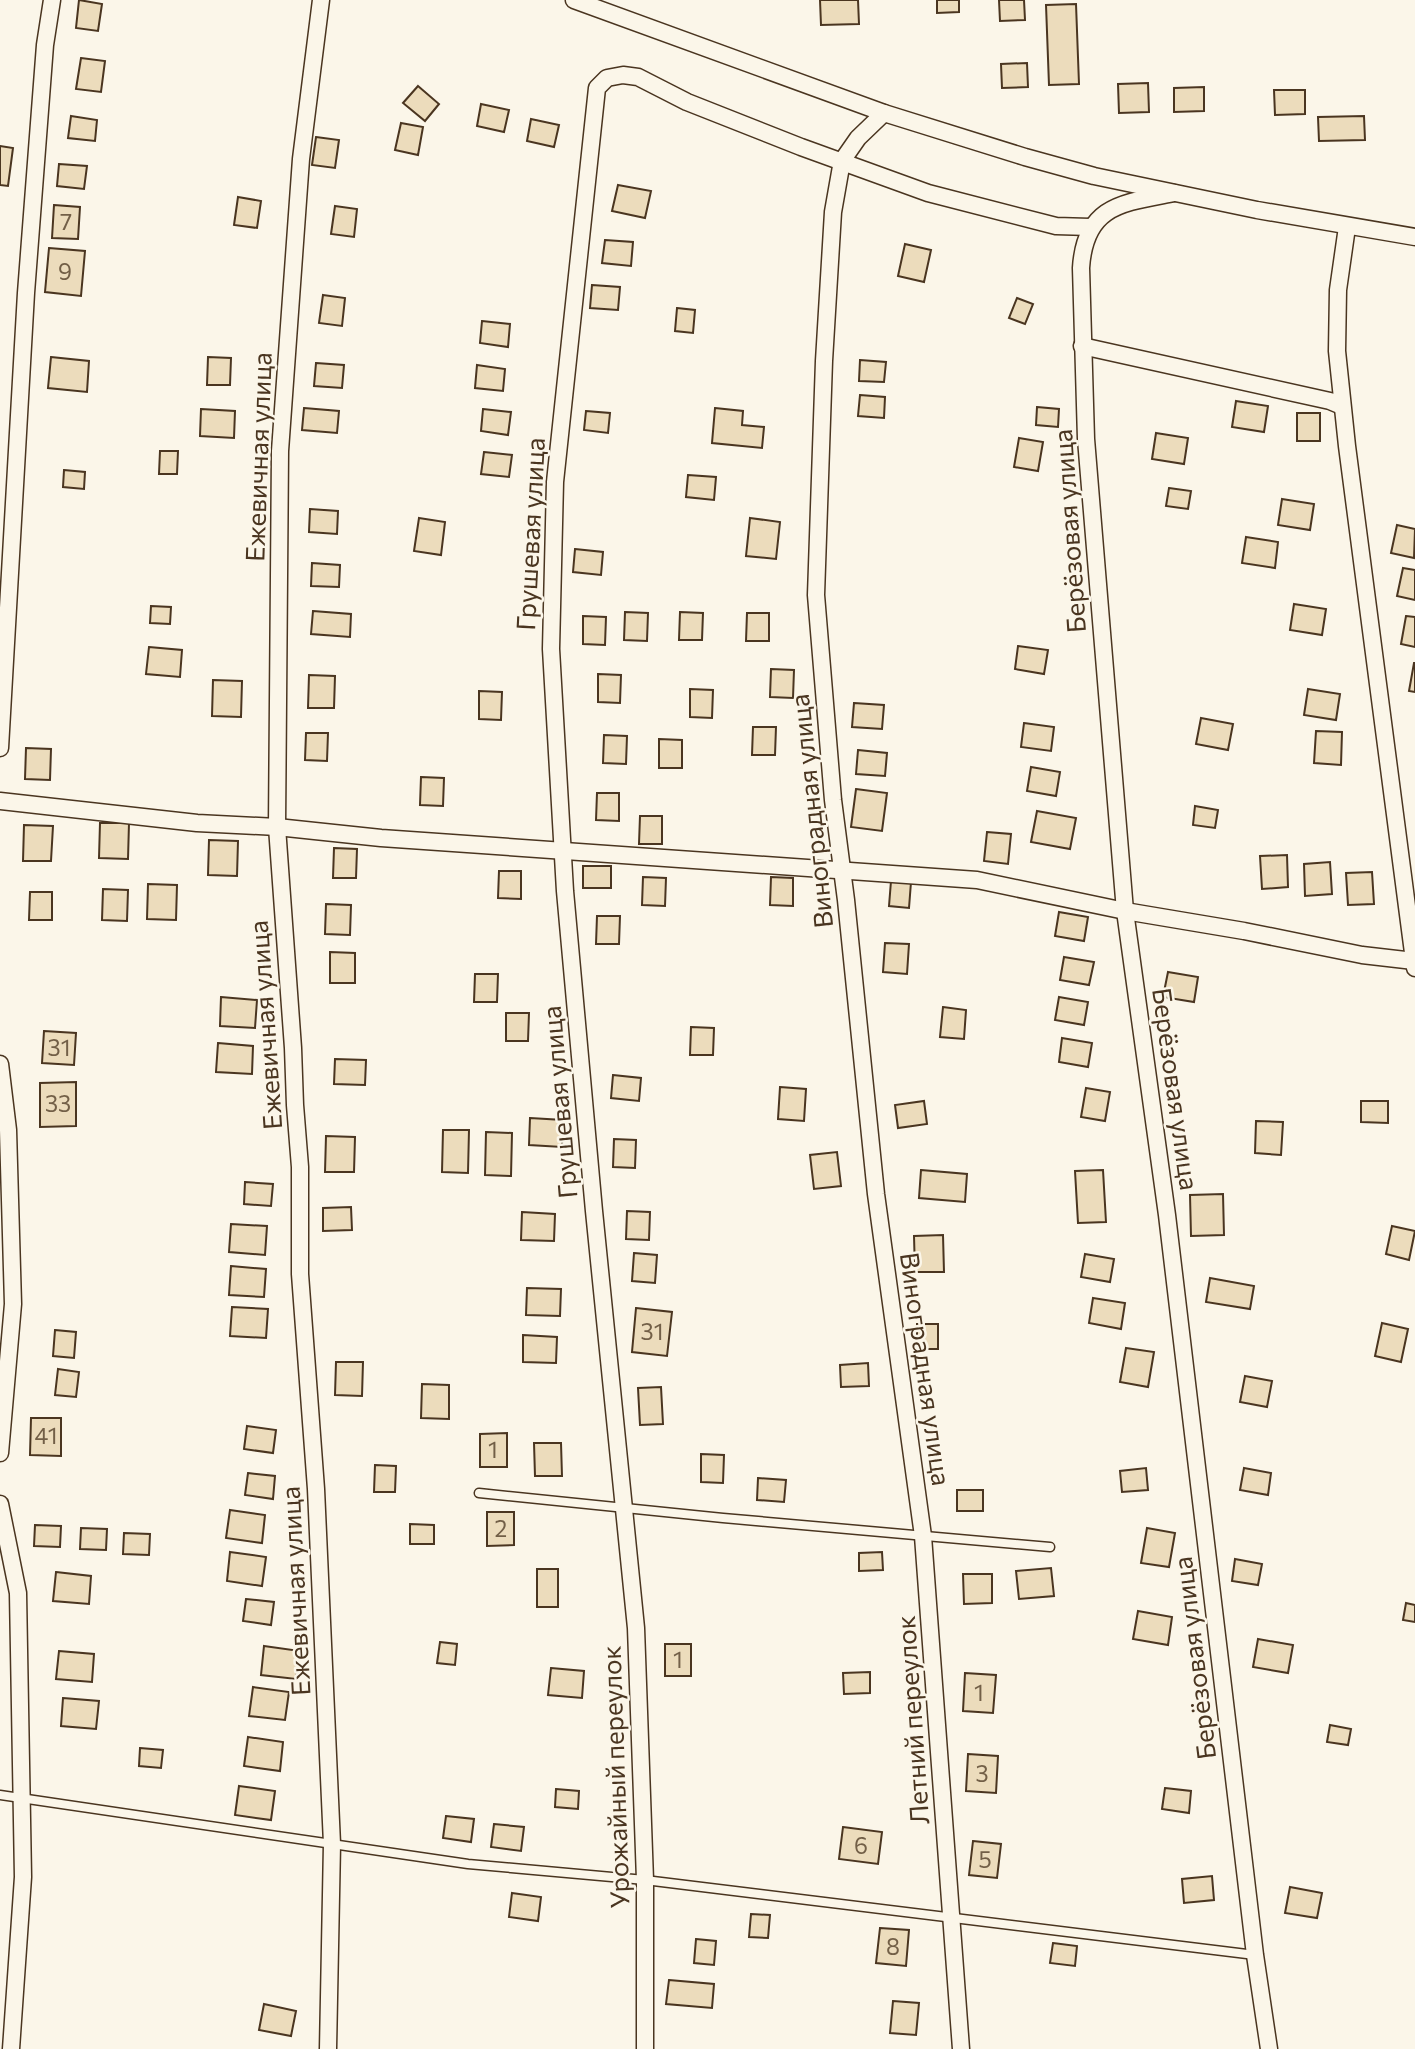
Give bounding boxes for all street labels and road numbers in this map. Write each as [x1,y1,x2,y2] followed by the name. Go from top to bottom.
[238,352,277,562] street label: Ежевичная улица
[1046,428,1091,634] street label: Берёзовая улица
[509,437,550,631] street label: Грушевая улица
[783,692,838,930] street label: Виноградная улица
[242,919,287,1131] street label: Ежевичная улица
[1147,986,1206,1192] street label: Берёзовая улица
[535,1005,582,1200] street label: Грушевая улица
[895,1250,958,1488] street label: Виноградная улица
[274,1486,315,1697] street label: Ежевичная улица
[1166,1555,1221,1761] street label: Берёзовая улица
[889,1615,934,1826] street label: Летний переулок
[594,1645,635,1909] street label: Урожайный переулок

